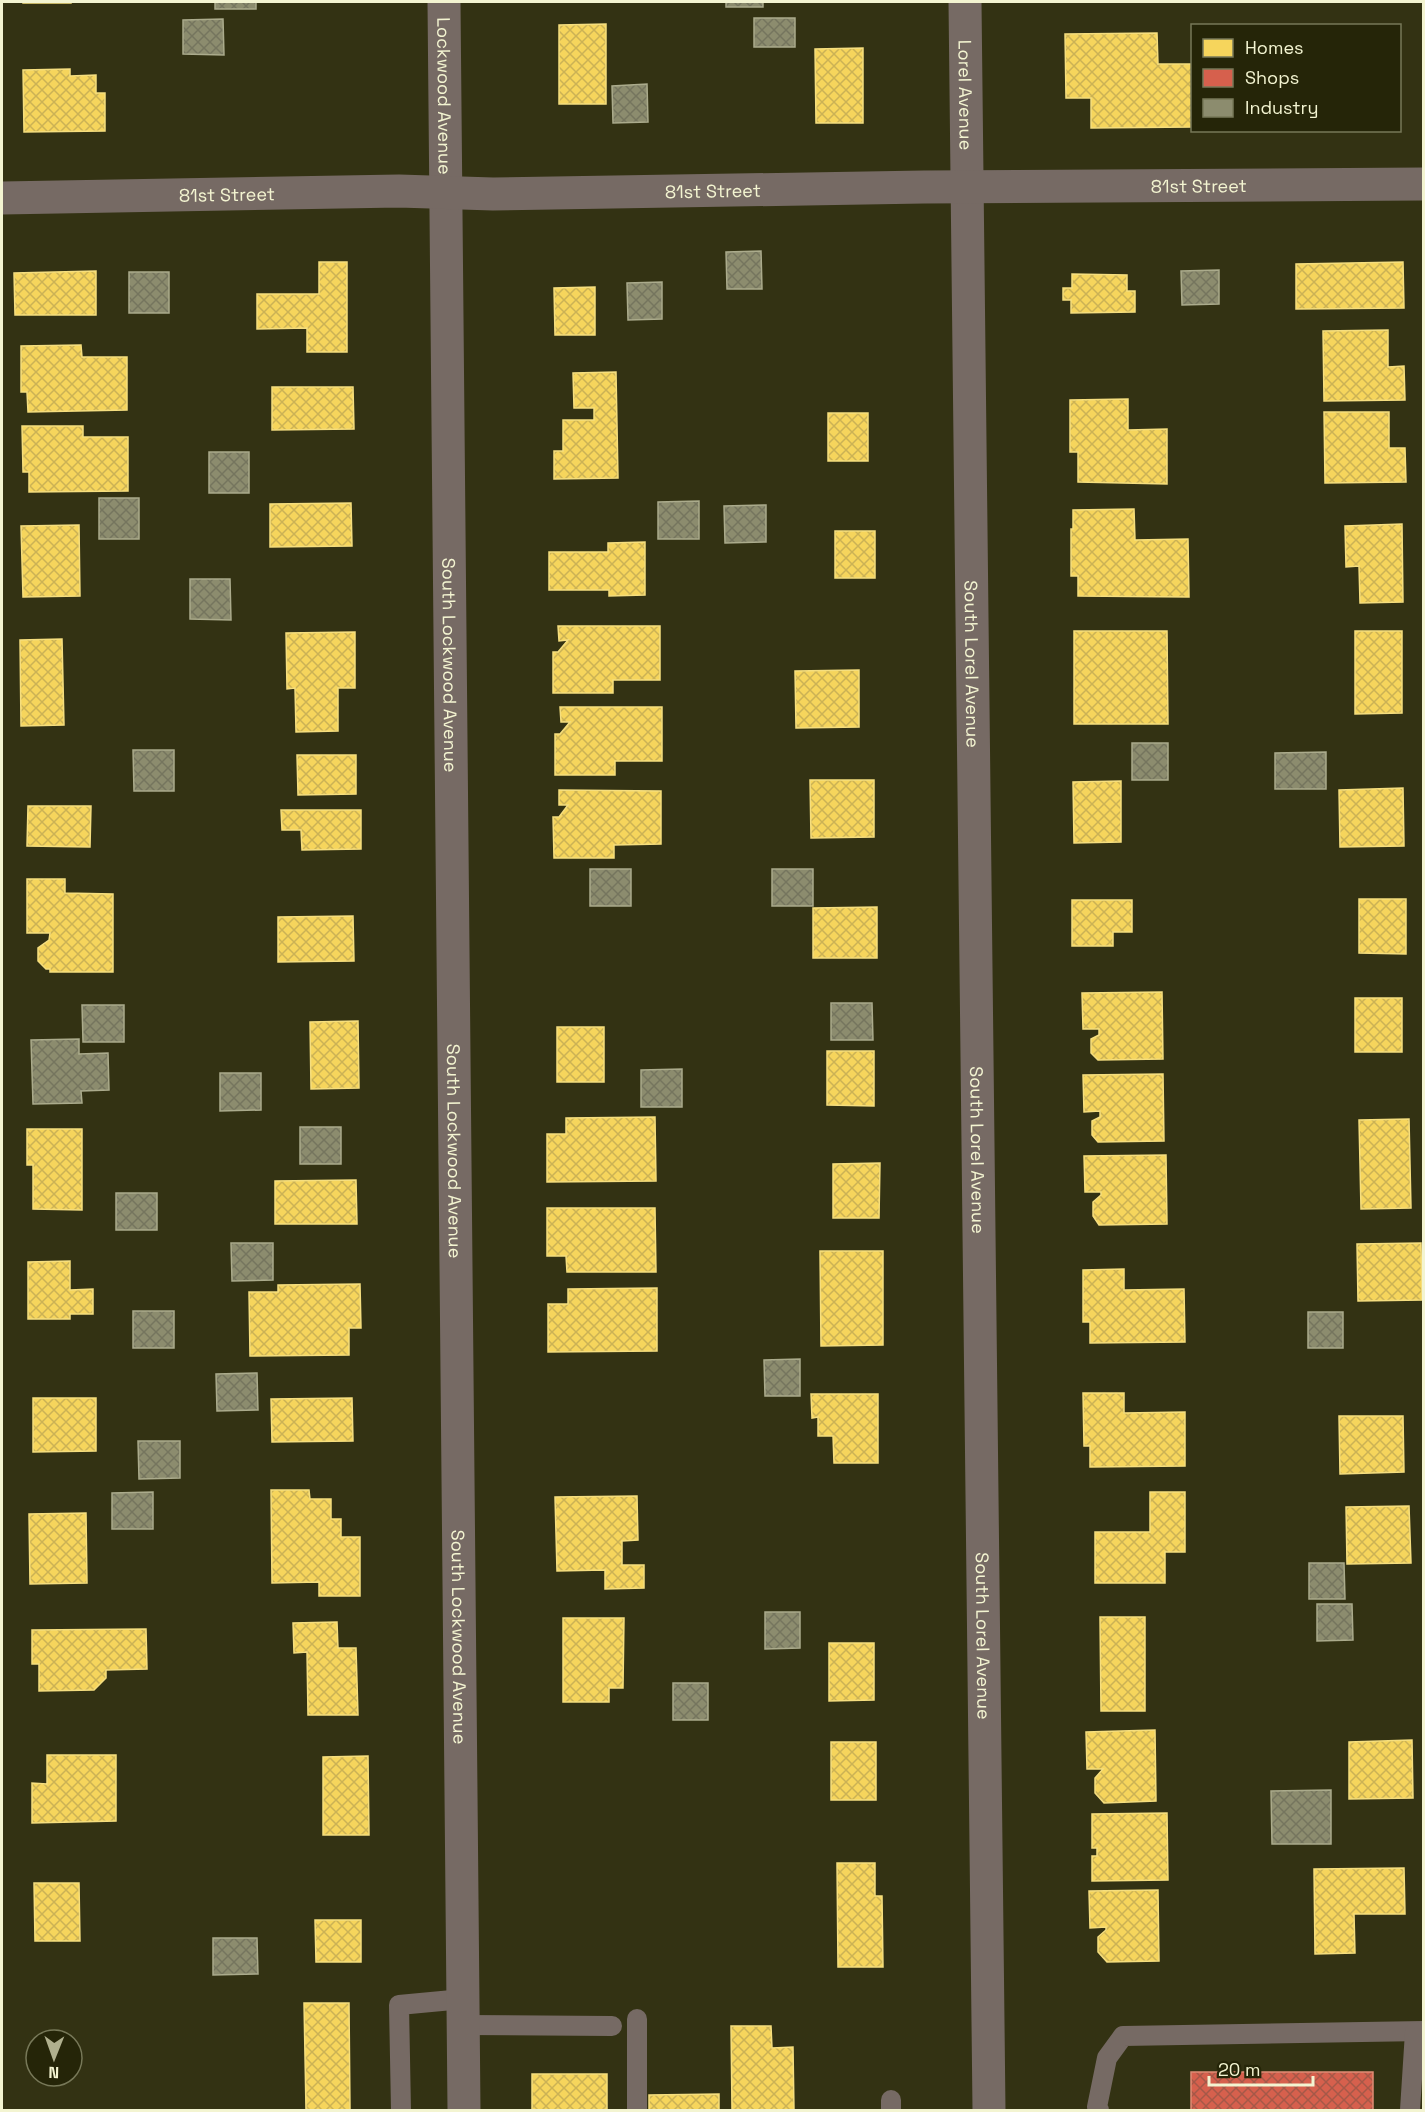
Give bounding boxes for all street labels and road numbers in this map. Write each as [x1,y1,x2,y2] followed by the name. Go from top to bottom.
[433,17,457,175] street label: Lockwood Avenue
[954,40,978,150] street label: Lorel Avenue
[1151,174,1247,197] street label: 81st Street
[665,178,761,203] street label: 81st Street
[179,182,275,206] street label: 81st Street
[438,558,463,772] street label: South Lockwood Avenue
[960,580,985,748] street label: South Lorel Avenue
[442,1044,467,1258] street label: South Lockwood Avenue
[966,1066,991,1234] street label: South Lorel Avenue
[447,1530,472,1744] street label: South Lockwood Avenue
[971,1552,996,1720] street label: South Lorel Avenue

